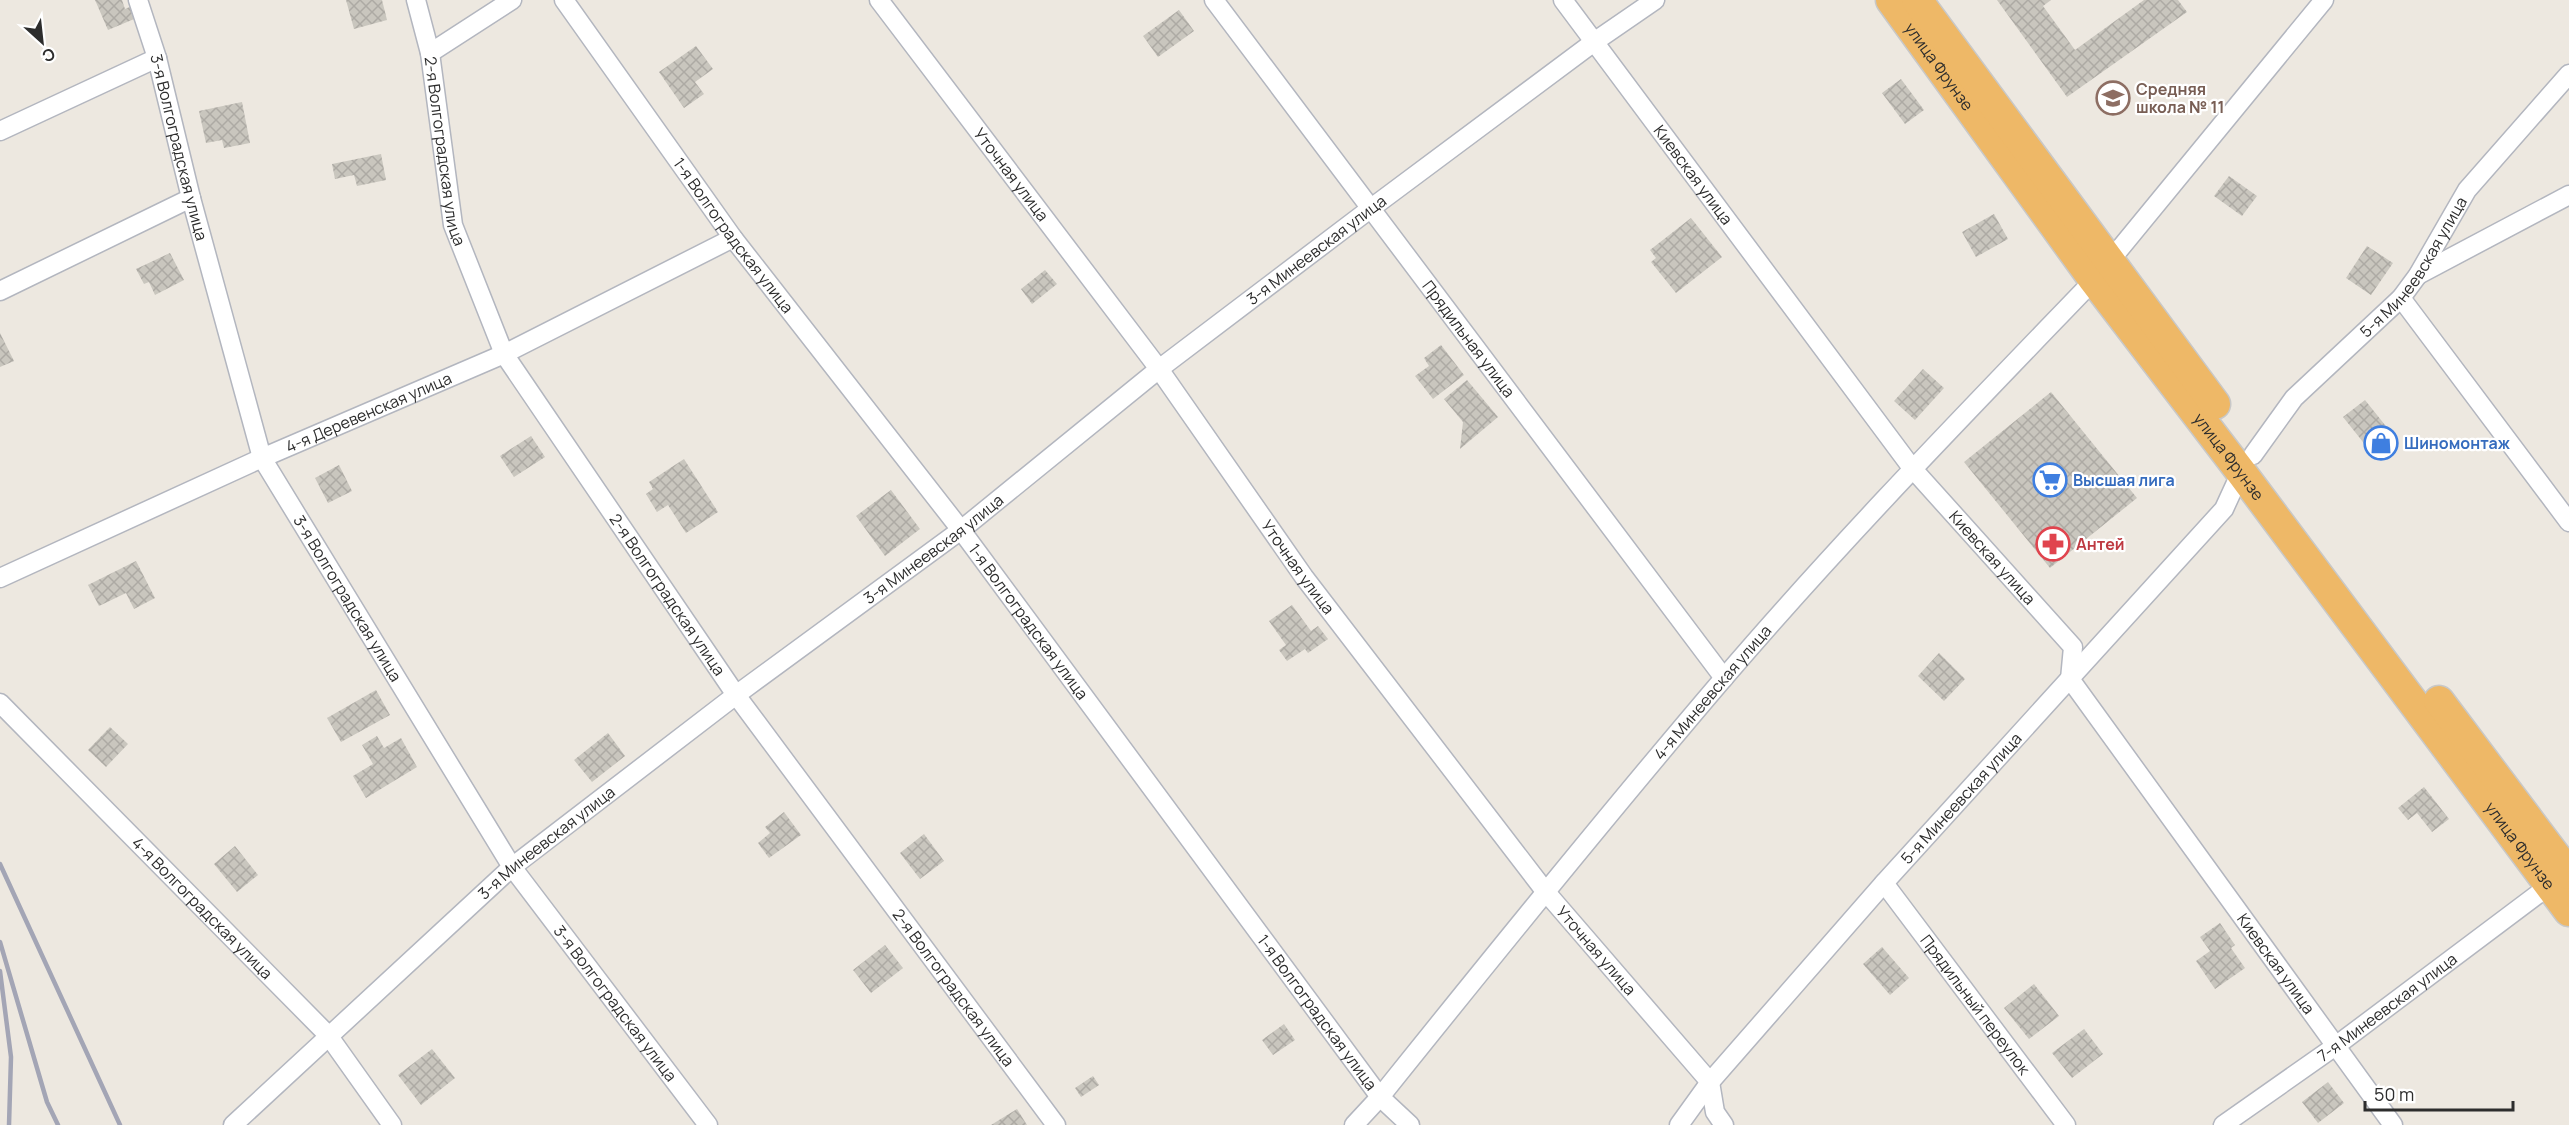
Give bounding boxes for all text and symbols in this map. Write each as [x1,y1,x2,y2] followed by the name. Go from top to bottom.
[12,12,72,72] north arrow
[1900,18,1979,115] street label: улица Фрунзе
[38,43,59,68] text: С
[145,52,213,243] street label: 3-я Волгоградская улица
[420,55,471,249] street label: 2-я Волгоградская улица
[2136,78,2224,118] place label: Средняя школа № 11
[2095,80,2131,116] school or university icon: Средняя школа № 11
[1649,120,1738,229] street label: Киевская улица
[969,123,1054,226] street label: Уточная улица
[668,153,799,318] street label: 1-я Волгоградская улица
[1242,190,1391,310] street label: 3-я Минеевская улица
[2355,192,2472,342] street label: 5-я Минеевская улица
[1418,276,1520,402] street label: Прядильная улица
[282,367,455,458] street label: 4-я Деревенская улица
[2189,408,2269,505] street label: улица Фрунзе
[2363,425,2399,461] shop icon: Шиномонтаж
[2404,432,2511,454] place label: Шиномонтаж
[2032,462,2068,498] supermarket icon: Высшая лига
[2073,469,2175,491] place label: Высшая лига
[859,489,1008,609] street label: 3-я Минеевская улица
[1944,506,2041,609] street label: Киевская улица
[605,509,731,680] street label: 2-я Волгоградская улица
[288,511,407,686] street label: 3-я Волгоградская улица
[1256,515,1340,619] street label: Уточная улица
[2035,526,2071,562] pharmacy icon: Антей
[2076,533,2125,555] place label: Антей
[964,539,1093,704] street label: 1-я Волгоградская улица
[1649,620,1776,764] street label: 4-я Минеевская улица
[1896,728,2027,869] street label: 5-я Минеевская улица
[473,781,619,904] street label: 3-я Минеевская улица
[2480,797,2560,894] street label: улица Фрунзе
[127,832,278,984] street label: 4-я Волгоградская улица
[1551,901,1641,1000] street label: Уточная улица
[888,904,1020,1071] street label: 2-я Волгоградская улица
[2232,909,2320,1018] street label: Киевская улица
[549,920,682,1086] street label: 3-я Волгоградская улица
[1252,930,1382,1095] street label: 1-я Волгоградская улица
[1915,930,2036,1080] street label: Прядильный переулок
[2313,948,2461,1066] street label: 7-я Минеевская улица
[2365,1074,2514,1112] scale bar
[2374,1082,2414,1106] text: 50 m

